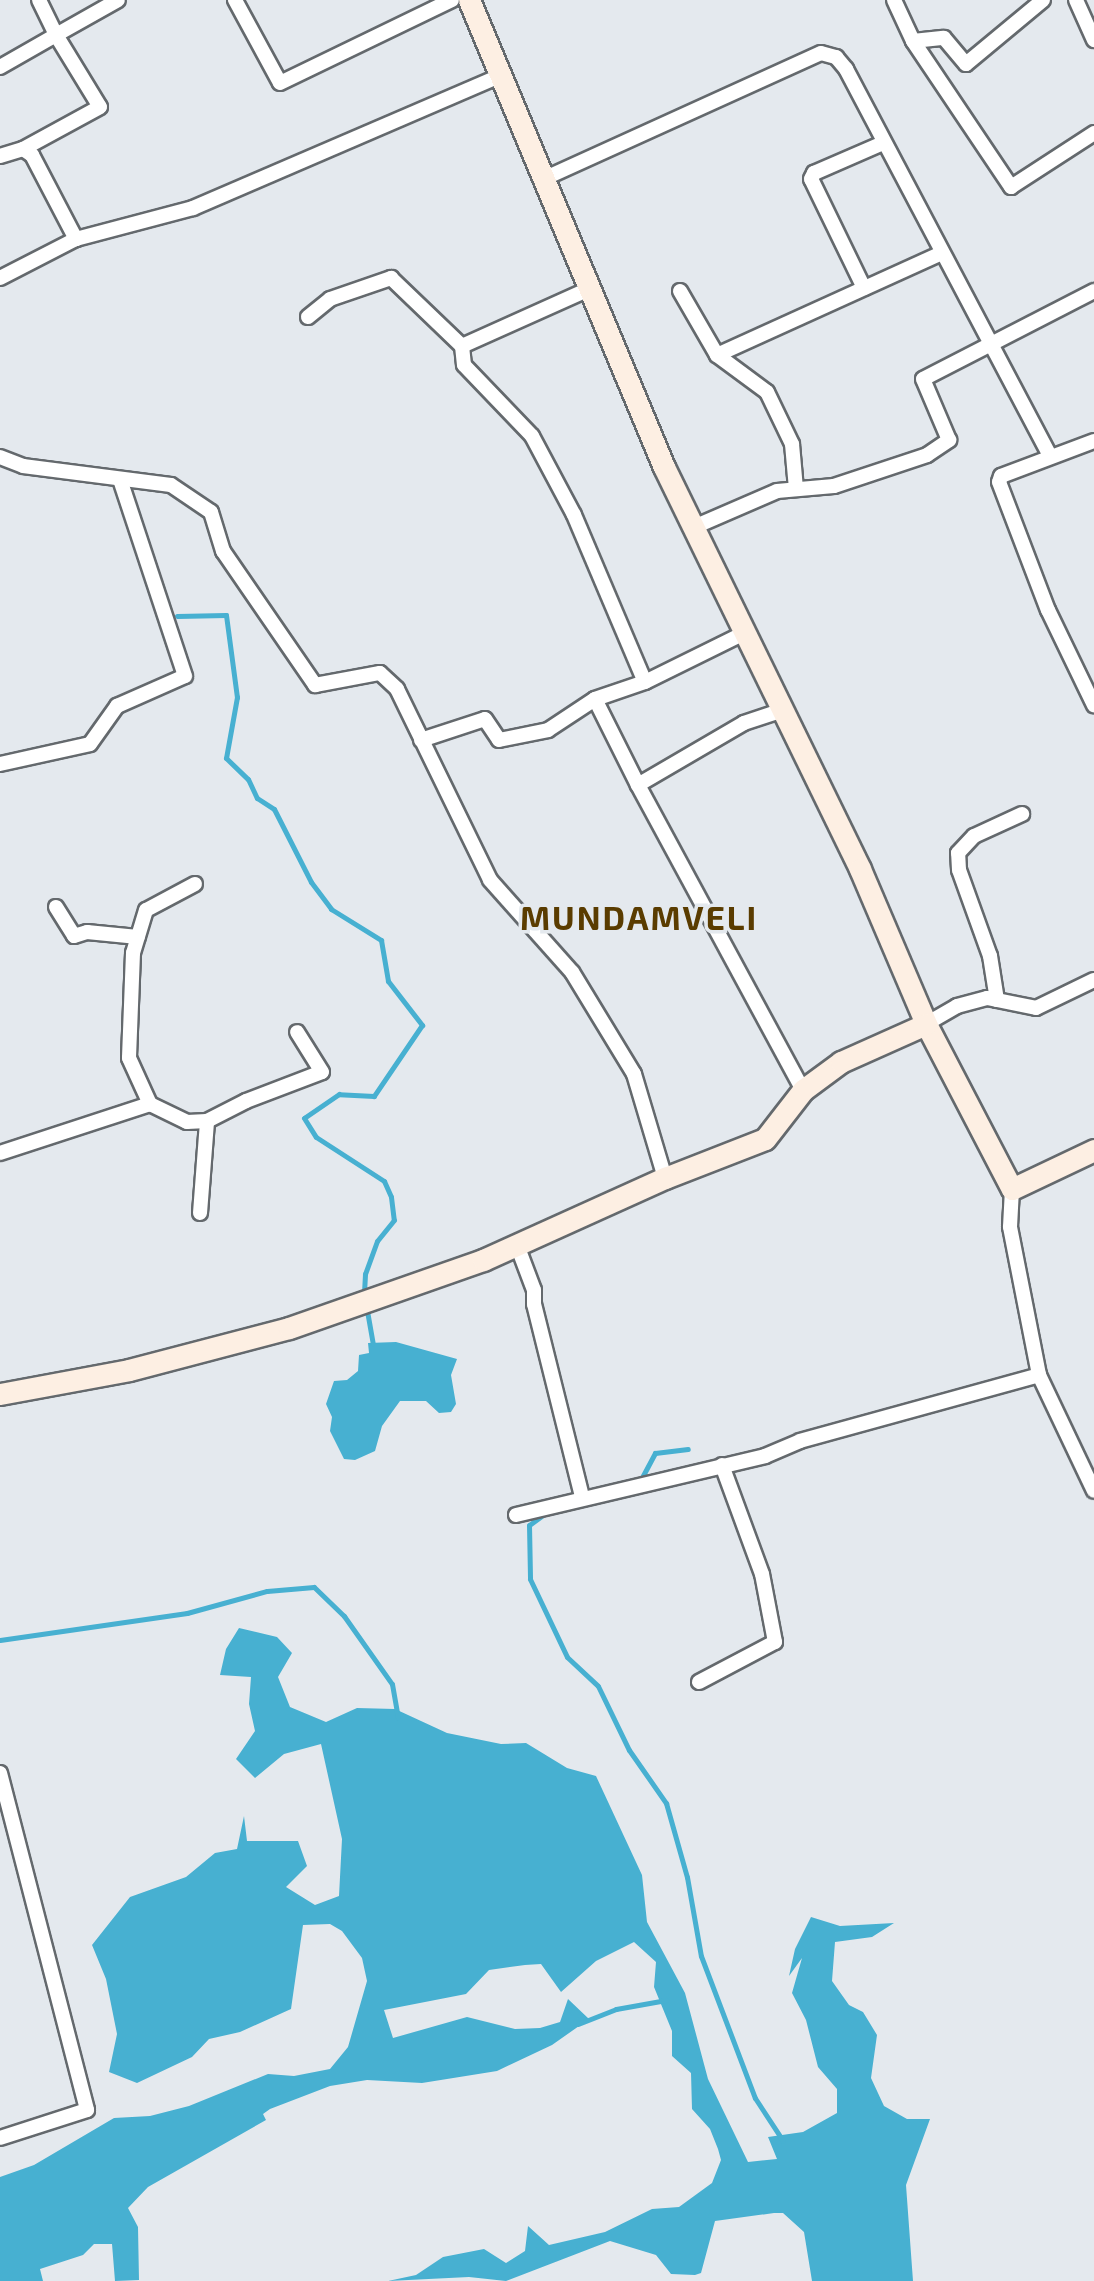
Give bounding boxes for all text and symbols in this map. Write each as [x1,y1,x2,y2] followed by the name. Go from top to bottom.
[521,898,757,938] district label: MUNDAMVELI

